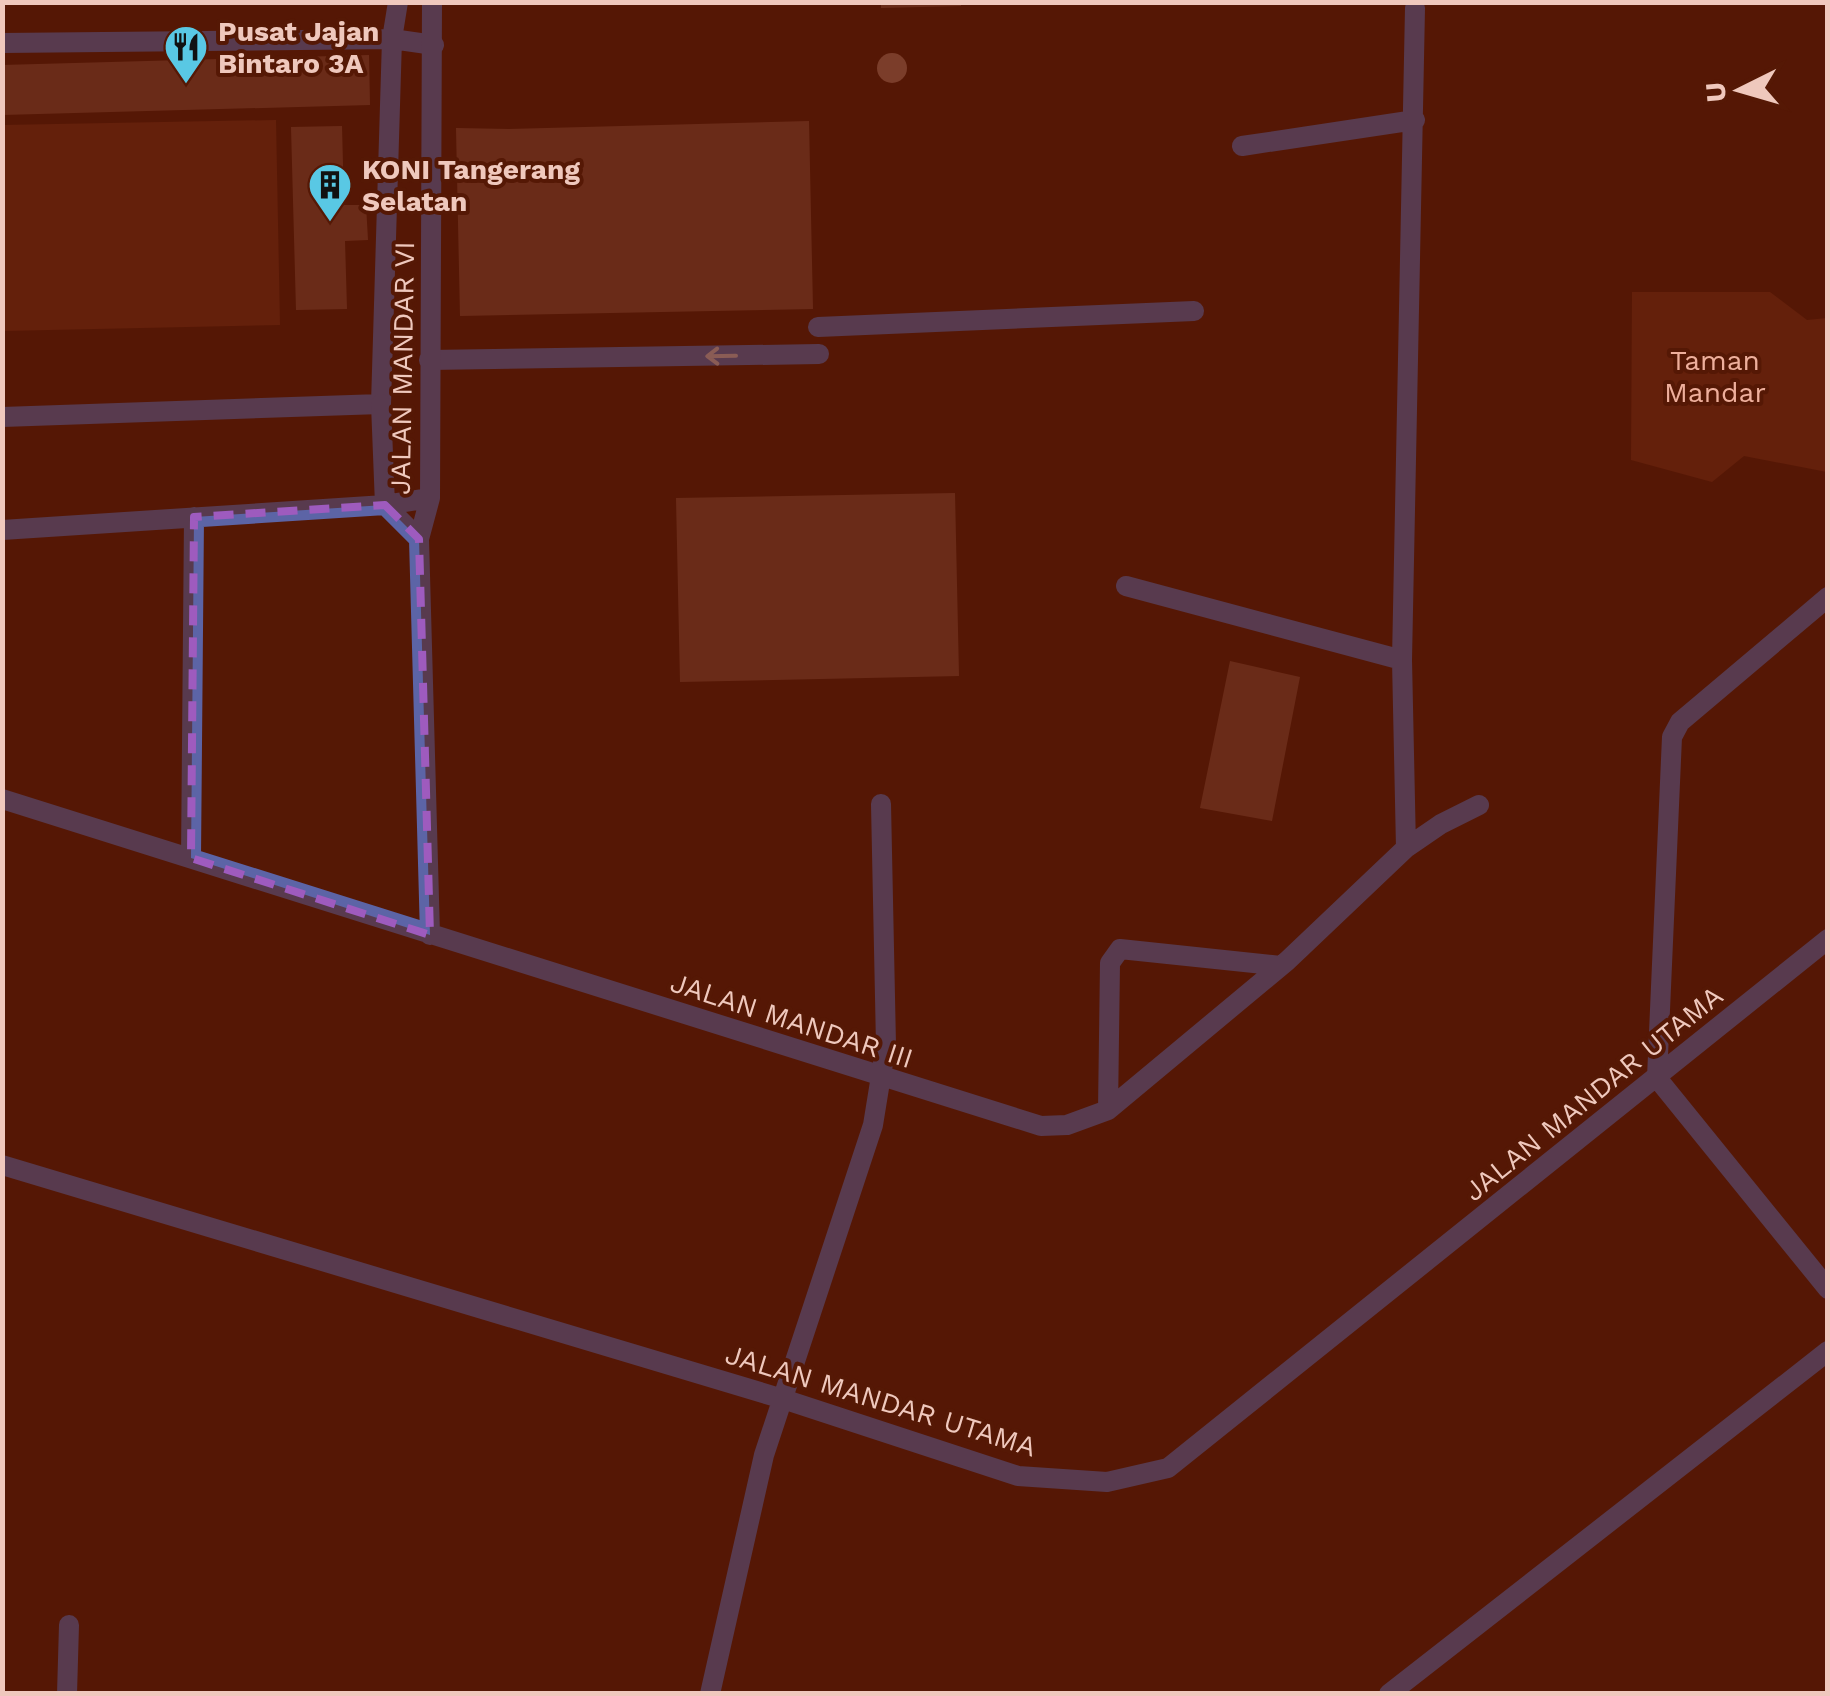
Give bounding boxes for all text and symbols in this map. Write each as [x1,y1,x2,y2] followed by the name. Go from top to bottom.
[218,15,379,80] place label: Pusat Jajan Bintaro 3A
[163,24,209,85] restaurant icon: Pusat Jajan Bintaro 3A
[1690,40,1790,140] north arrow
[1698,81,1733,103] text: U
[362,153,580,218] place label: KONI Tangerang Selatan
[307,162,353,223] building icon: KONI Tangerang Selatan
[384,241,421,495] street label: JALAN MANDAR VI
[1664,344,1766,409] park label: Taman Mandar
[706,346,738,365] one-way arrow
[666,966,917,1075] street label: JALAN MANDAR III
[1457,979,1729,1208] street label: JALAN MANDAR UTAMA
[721,1337,1040,1464] street label: JALAN MANDAR UTAMA

